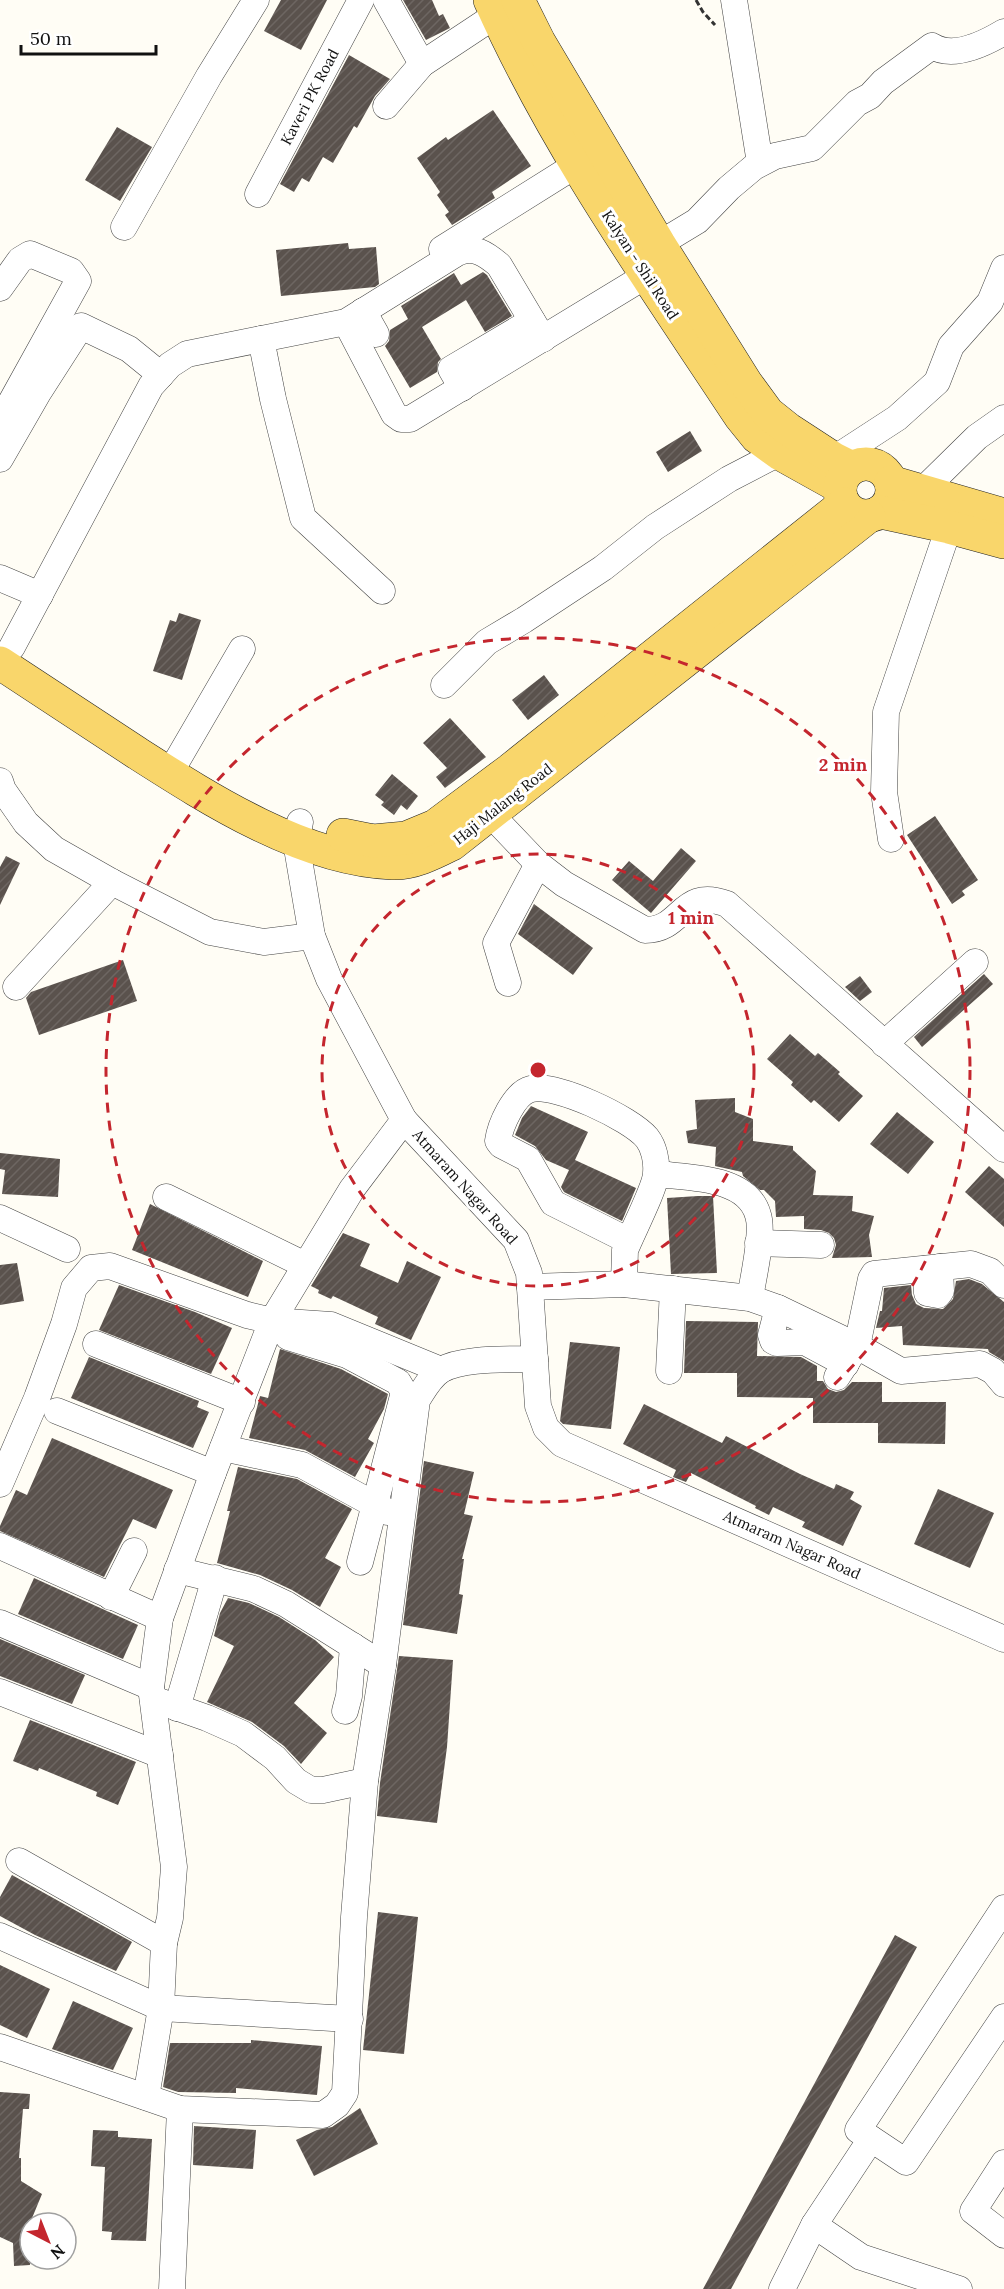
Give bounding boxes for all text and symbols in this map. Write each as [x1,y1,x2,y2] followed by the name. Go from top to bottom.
[21,18,156,56] scale bar
[30,27,72,50] text: 50 m
[276,45,343,148] street label: Kaveri PK Road
[598,207,683,323] street label: Kalyan - Shil Road
[819,753,868,776] text: 2 min
[449,759,556,848] street label: Haji Malang Road
[668,906,714,929] text: 1 min
[528,1060,548,1080] centre of rings
[408,1125,522,1248] street label: Atmaram Nagar Road
[720,1505,864,1583] street label: Atmaram Nagar Road
[18,2211,78,2271] north arrow
[47,2241,69,2264] text: N

